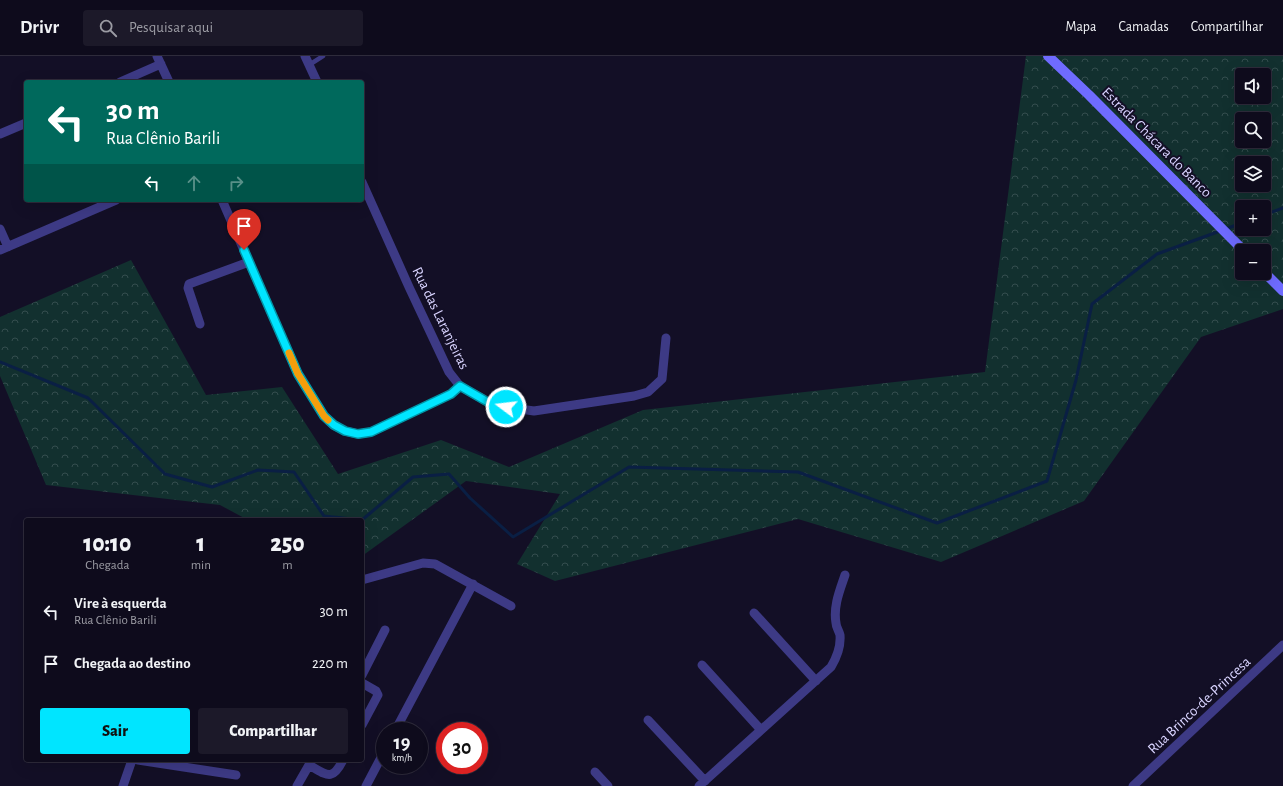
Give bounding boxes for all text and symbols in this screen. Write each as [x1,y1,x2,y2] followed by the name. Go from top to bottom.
[83,10,363,46] search box
[97,17,119,39] icon: search
[20,18,59,37] text: Drivr
[129,20,213,35] text: Pesquisar aqui
[1066,20,1096,34] text: Mapa
[1118,20,1169,34] text: Camadas
[1191,20,1263,34] text: Compartilhar
[1235,68,1271,280] map controls
[1235,68,1271,104] button: sound
[1099,84,1215,200] street label: Estrada Chácara do Banco
[40,96,92,148] icon: left
[106,97,159,125] text: 30 m
[1235,112,1271,148] button: search
[106,130,220,148] text: Rua Clênio Barili
[1235,156,1271,192] button: layers
[141,172,163,194] icon: left
[183,172,205,194] icon: ahead
[225,172,247,194] icon: right
[1235,200,1271,236] button: +
[227,209,261,250] pin
[233,215,255,237] icon: arrive
[1235,244,1271,280] button: −
[409,265,472,372] street label: Rua das Laranjeiras
[485,386,527,428] position arrow
[83,532,131,556] text: 10:10
[196,532,205,556] text: 1
[270,532,305,556] text: 250
[85,559,129,572] text: Chegada
[191,559,211,572] text: min
[282,559,293,572] text: m
[74,596,167,611] text: Vire à esquerda
[40,601,62,623] icon: left
[319,604,348,619] text: 30 m
[74,614,157,627] text: Rua Clênio Barili
[40,653,62,675] icon: arrive
[1145,654,1254,757] street label: Rua Brinco-de-Princesa
[74,656,191,671] text: Chegada ao destino
[312,656,348,671] text: 220 m
[40,708,190,754] button: Sair
[198,708,348,754] button: Compartilhar
[436,722,488,774] speed limit sign: 30
[394,733,410,753] text: 19
[392,753,412,763] text: km/h

